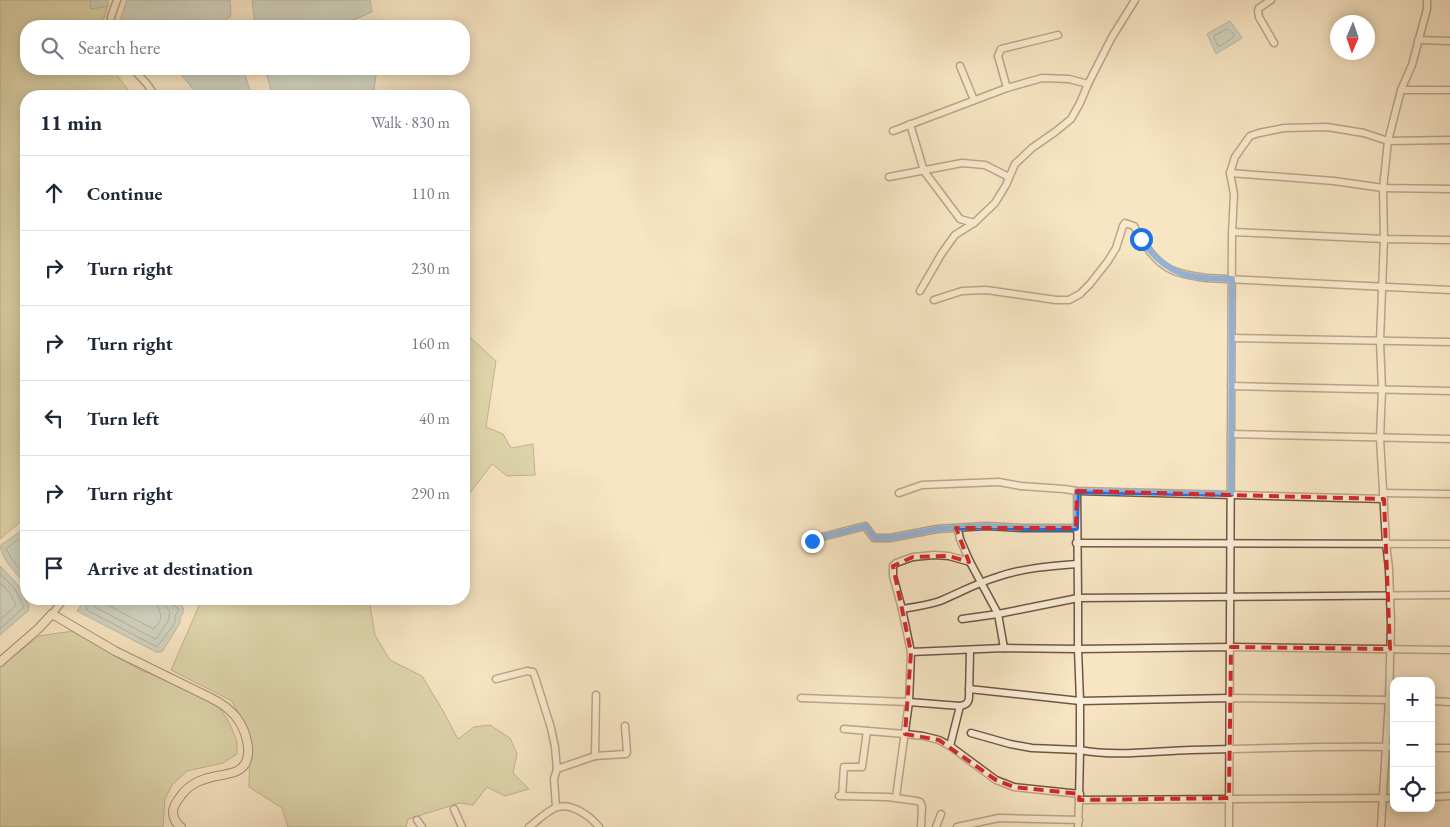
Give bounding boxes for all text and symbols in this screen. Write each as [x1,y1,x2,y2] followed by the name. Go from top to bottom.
[1330,15,1375,60] north arrow
[20,20,470,75] search box
[38,34,66,62] icon: search
[78,35,160,60] text: Search here
[40,109,102,136] text: 11 min
[371,112,450,133] text: Walk · 830 m
[40,179,68,207] icon: ahead
[87,181,162,206] text: Continue
[411,183,450,204] text: 110 m
[1130,228,1153,251] route start
[40,254,68,282] icon: right
[87,256,173,281] text: Turn right
[411,258,450,279] text: 230 m
[40,329,68,357] icon: right
[87,331,173,356] text: Turn right
[411,333,450,354] text: 160 m
[40,404,68,432] icon: left
[87,406,159,431] text: Turn left
[419,408,450,429] text: 40 m
[40,479,68,507] icon: right
[87,481,173,506] text: Turn right
[411,483,450,504] text: 290 m
[801,530,824,553] route end
[40,554,68,582] icon: arrive
[87,556,253,581] text: Arrive at destination
[1390,677,1435,812] map controls
[1390,677,1435,722] button: +
[1390,722,1435,767] button: −
[1390,767,1435,812] button: locate

